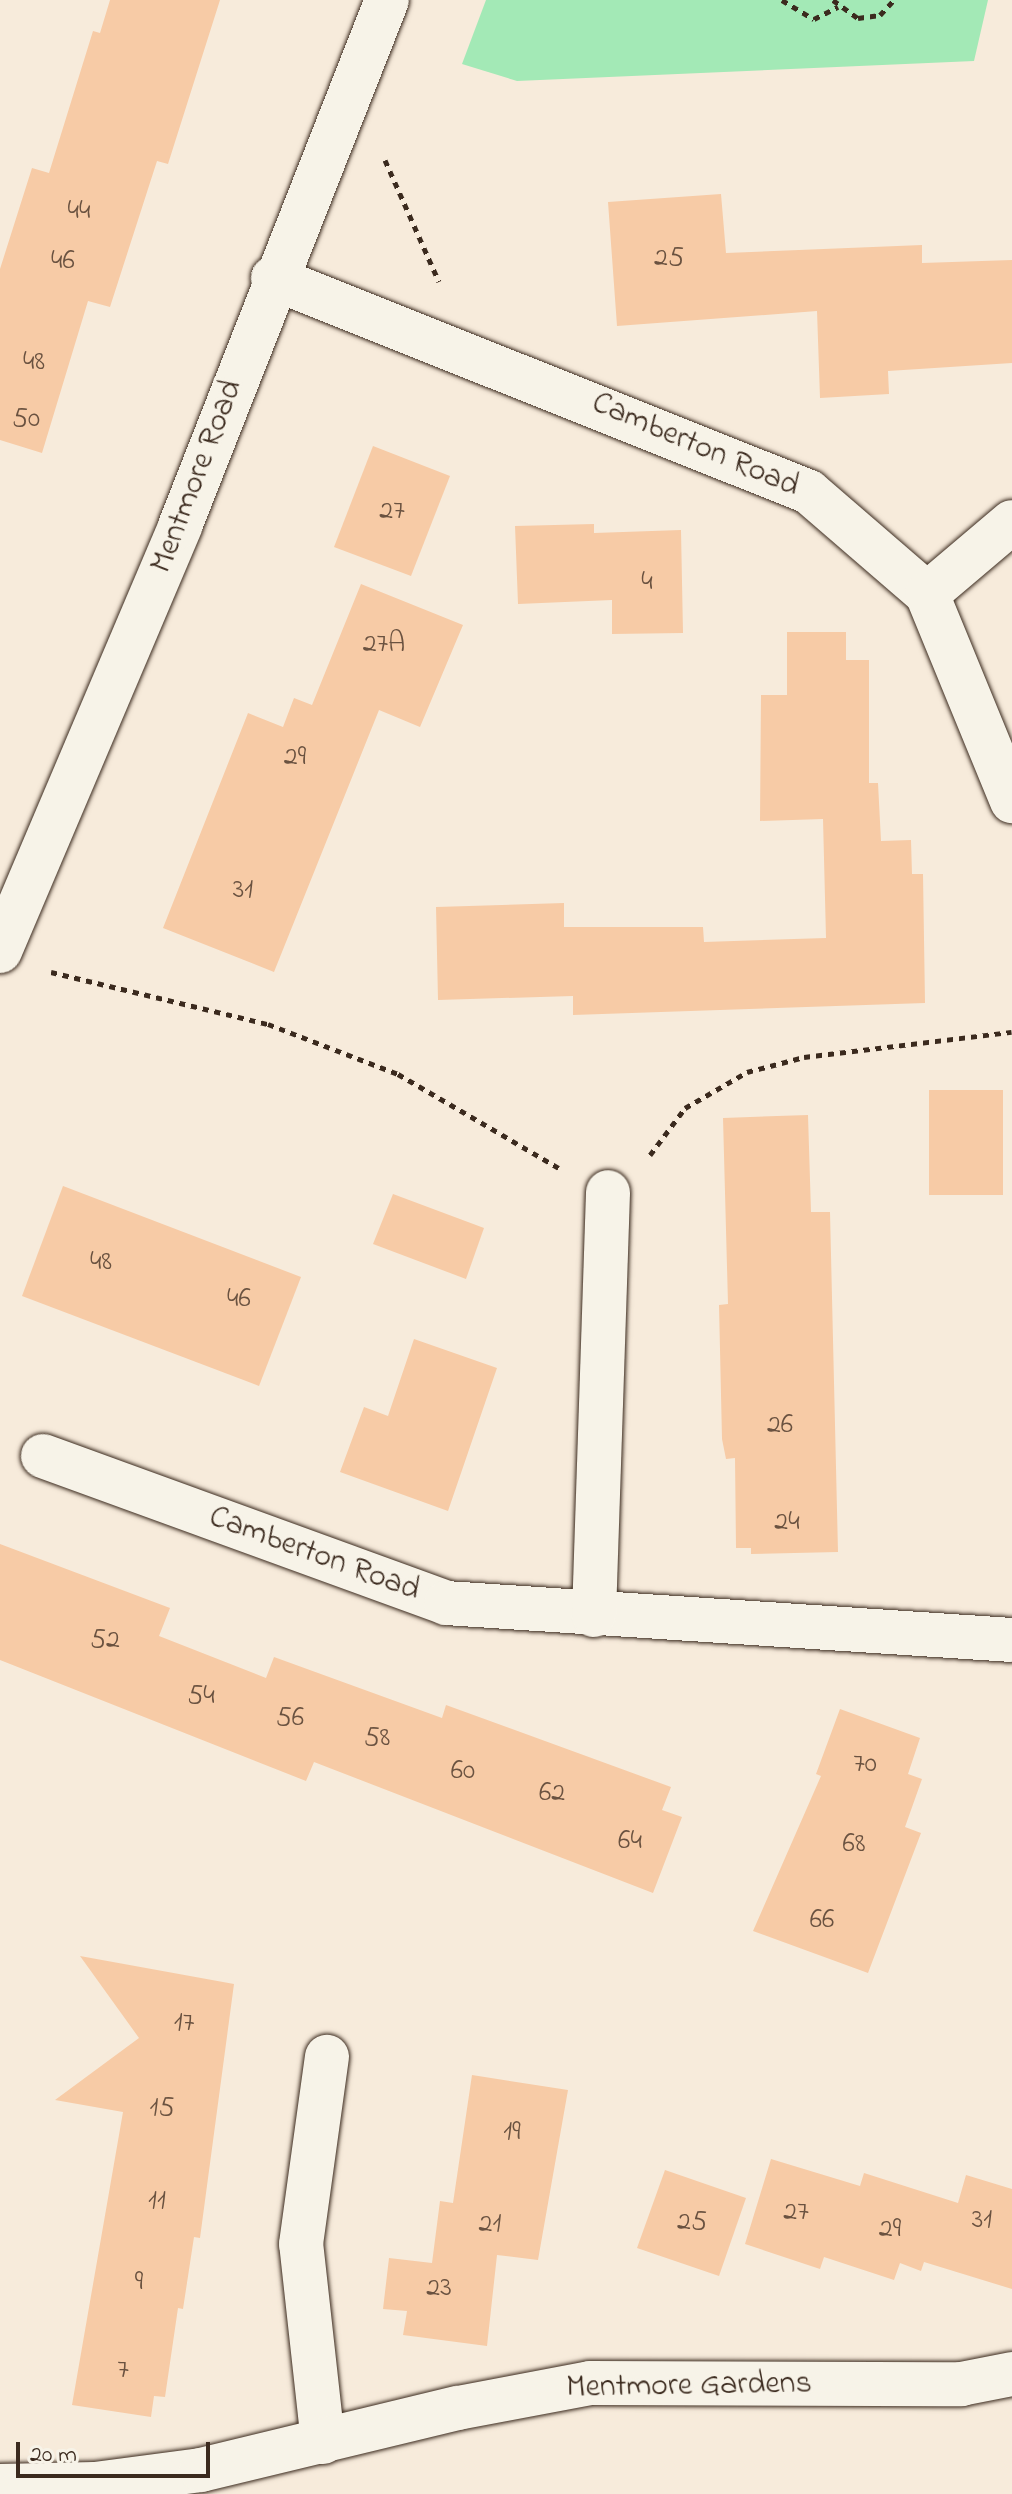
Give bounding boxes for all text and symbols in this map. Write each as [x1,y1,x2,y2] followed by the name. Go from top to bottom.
[67,195,91,229] house number: 44
[654,242,684,276] house number: 25
[51,245,75,279] house number: 46
[23,346,45,380] house number: 48
[144,375,252,579] street label: Mentmore Road
[586,385,804,507] street label: Camberton Road
[12,403,40,437] house number: 50
[379,495,405,529] house number: 27
[641,566,653,600] house number: 4
[363,628,405,662] house number: 27A
[284,741,306,775] house number: 29
[233,874,253,908] house number: 31
[90,1246,112,1280] house number: 48
[227,1283,251,1317] house number: 46
[767,1409,793,1443] house number: 26
[203,1499,425,1611] street label: Camberton Road
[774,1506,800,1540] house number: 24
[90,1624,120,1658] house number: 52
[187,1680,215,1714] house number: 54
[276,1702,304,1736] house number: 56
[364,1722,390,1756] house number: 58
[853,1748,877,1782] house number: 70
[451,1755,475,1789] house number: 60
[539,1777,565,1811] house number: 62
[618,1825,642,1859] house number: 64
[843,1828,865,1862] house number: 68
[810,1904,834,1938] house number: 66
[174,2007,194,2041] house number: 17
[150,2092,174,2126] house number: 15
[503,2116,521,2150] house number: 19
[148,2185,166,2219] house number: 11
[783,2196,809,2230] house number: 27
[972,2204,992,2238] house number: 31
[677,2206,707,2240] house number: 25
[479,2208,501,2242] house number: 21
[879,2213,901,2247] house number: 29
[135,2266,143,2300] house number: 9
[426,2272,452,2306] house number: 23
[117,2354,129,2388] house number: 7
[566,2366,812,2408] street label: Mentmore Gardens
[20,2426,214,2476] scale bar
[30,2438,77,2473] text: 20 m

